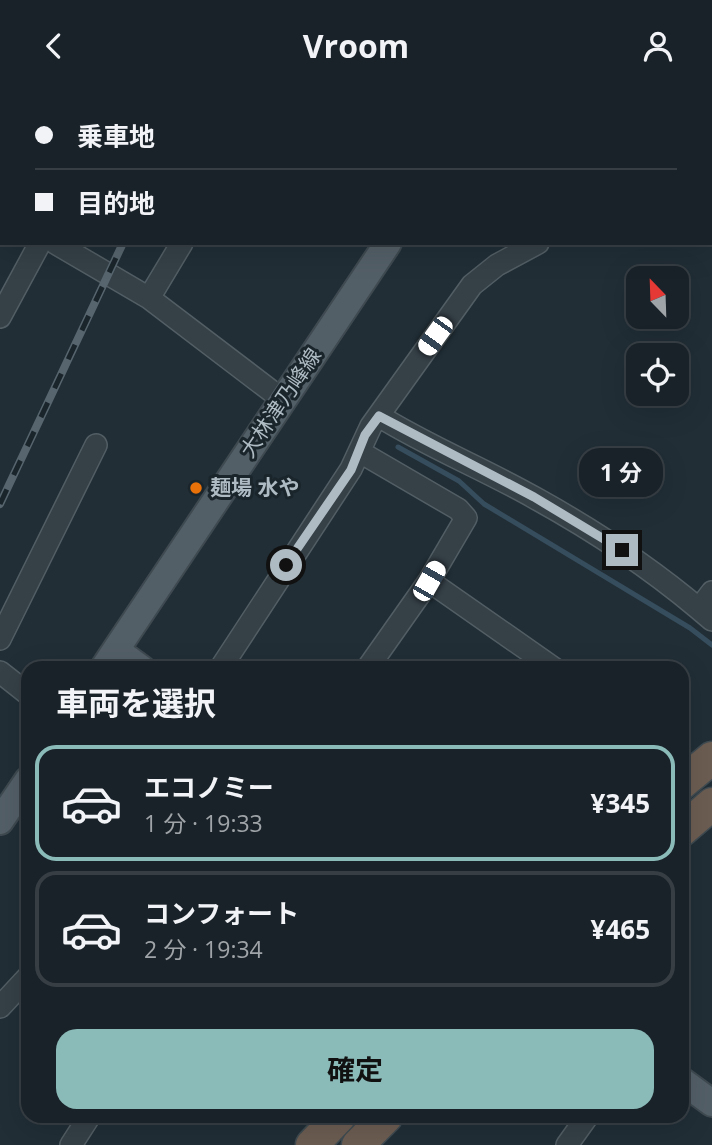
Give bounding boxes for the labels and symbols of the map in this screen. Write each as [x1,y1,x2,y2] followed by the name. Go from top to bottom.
[626,266,690,329] north arrow
[415,313,456,359] car
[233,342,327,462] street label: 大林津乃峰線
[580,449,664,497] callout: 1 分
[210,473,299,501] place label: 麺場 水や
[188,480,204,496] marker: 麺場 水や
[606,534,638,566] route end
[270,549,302,581] route start
[410,558,449,604] car

